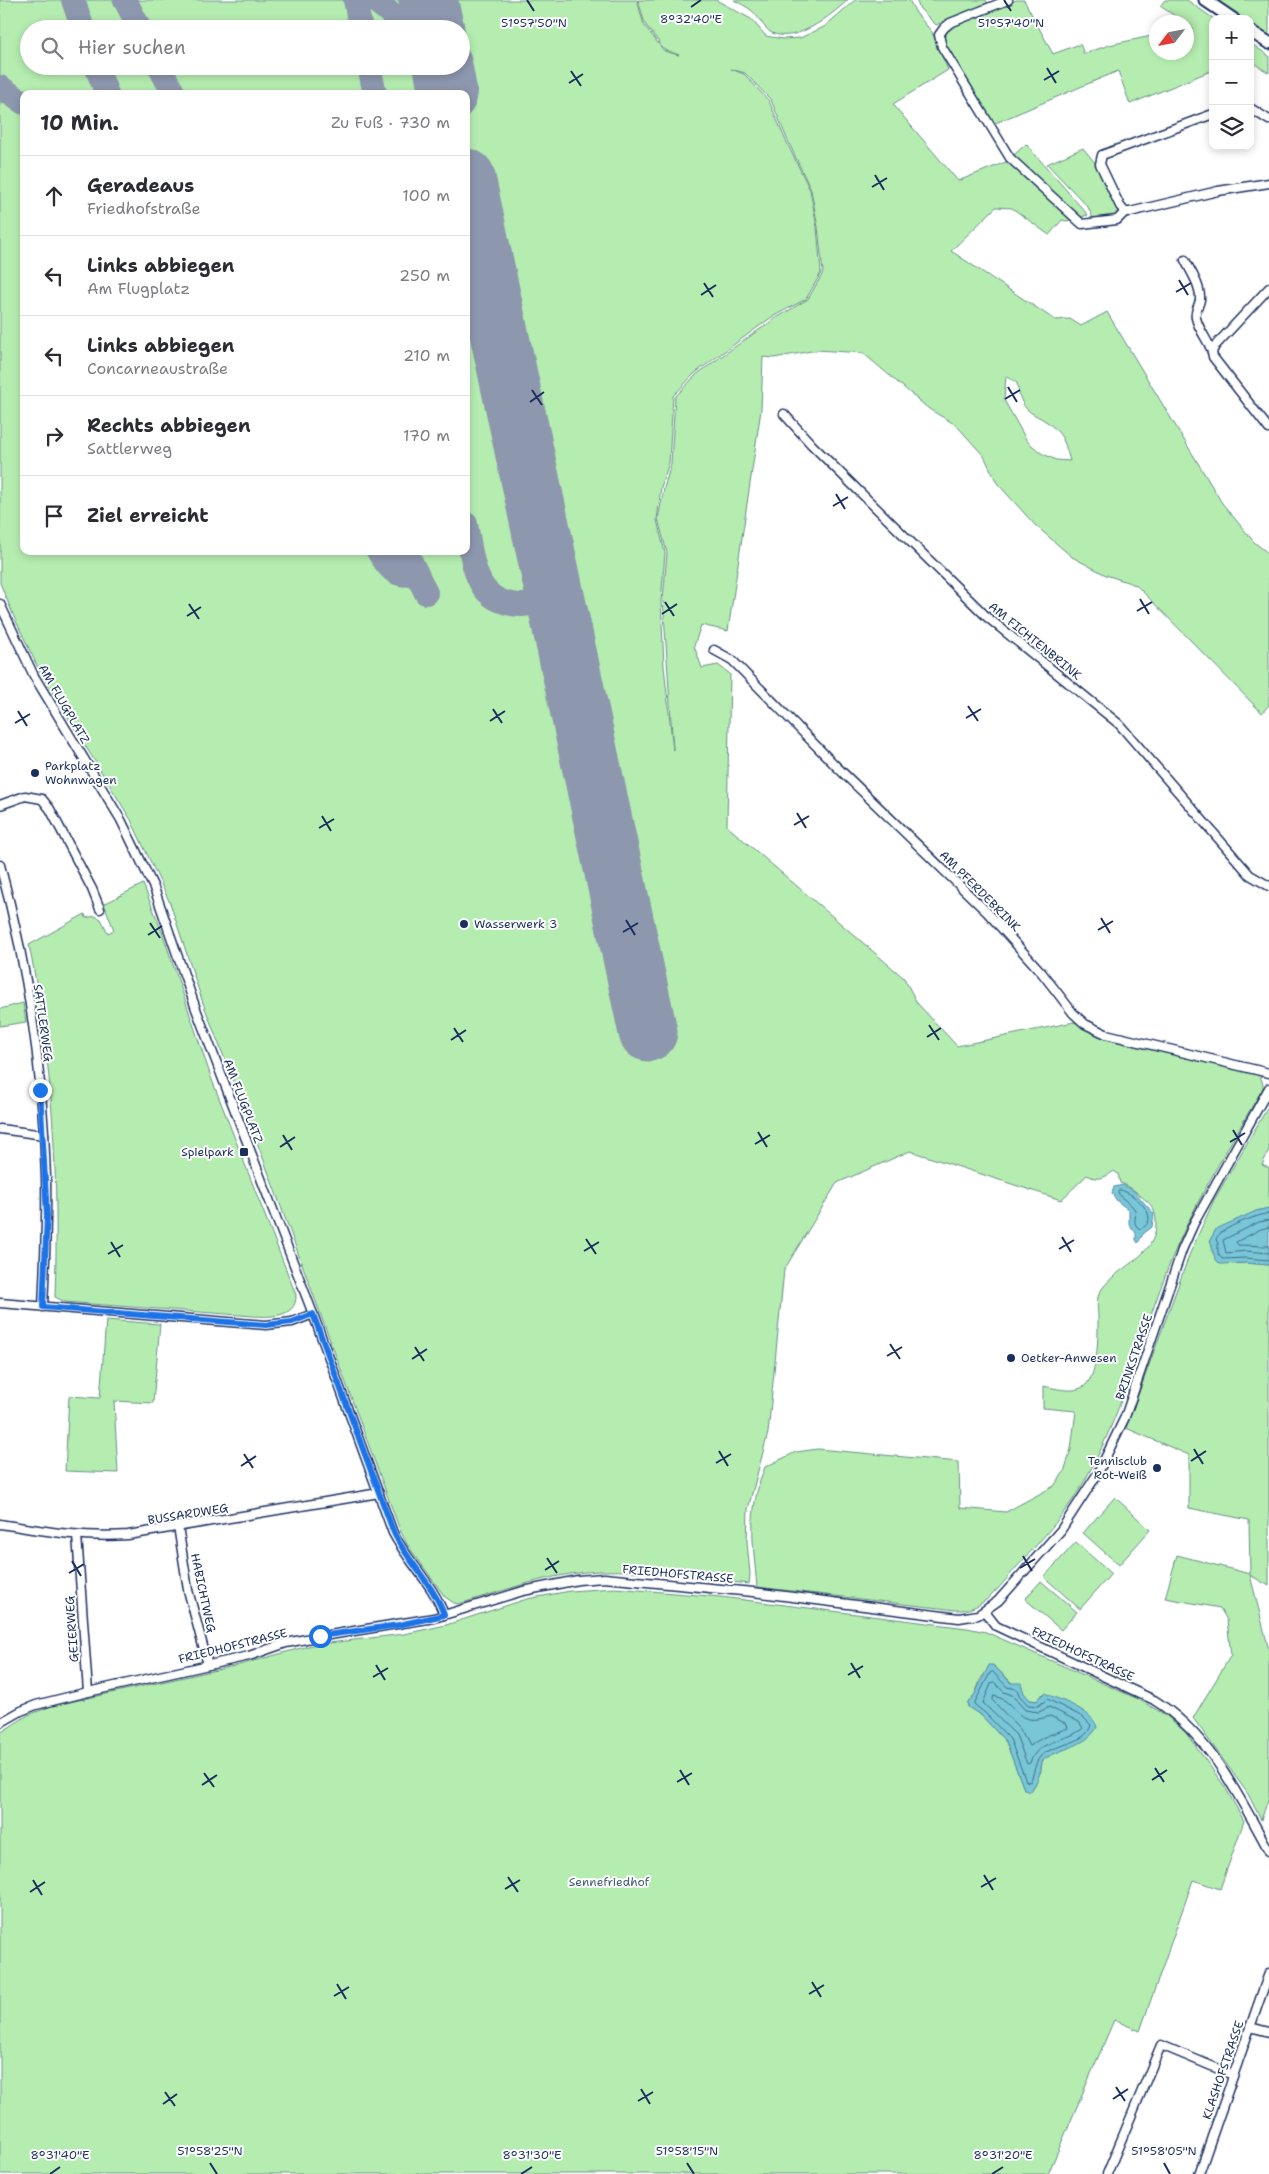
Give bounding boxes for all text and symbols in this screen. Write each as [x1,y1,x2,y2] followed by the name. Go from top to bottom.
[660,11,722,27] text: 8°32'40"E
[501,15,567,31] text: 51°57'50"N
[978,15,1044,31] text: 51°57'40"N
[1149,15,1194,60] north arrow
[1209,15,1254,150] map controls
[1209,15,1254,60] button: +
[20,20,470,75] search box
[38,34,66,62] icon: search
[78,35,186,60] text: Hier suchen
[1209,60,1254,105] button: −
[1209,105,1254,150] button: layers
[40,109,119,137] text: 10 Min.
[331,112,450,133] text: Zu Fuß · 730 m
[87,173,194,198] text: Geradeaus
[40,182,68,210] icon: ahead
[402,185,450,206] text: 100 m
[87,198,201,219] text: Friedhofstraße
[87,253,234,278] text: Links abbiegen
[40,262,68,290] icon: left
[399,265,450,286] text: 250 m
[87,278,190,299] text: Am Flugplatz
[87,333,234,358] text: Links abbiegen
[40,342,68,370] icon: left
[403,345,450,366] text: 210 m
[87,358,228,379] text: Concarneaustraße
[87,413,251,438] text: Rechts abbiegen
[40,422,68,450] icon: right
[403,425,450,446] text: 170 m
[87,438,172,459] text: Sattlerweg
[40,502,68,530] icon: arrive
[87,503,208,528] text: Ziel erreicht
[985,599,1085,684] street label: AM FICHTENBRINK
[35,661,93,747] street label: AM FLUGPLATZ
[45,758,117,788] place label: Parkplatz Wohnwagen
[29,767,41,779] marker: Parkplatz Wohnwagen
[936,847,1024,935] street label: AM PFERDEBRINK
[474,916,558,932] place label: Wasserwerk 3
[458,918,470,930] marker: Wasserwerk 3
[30,983,56,1063] street label: SATTLERWEG
[220,1057,266,1145] street label: AM FLUGPLATZ
[29,1079,52,1102] route end
[181,1144,234,1160] place label: Spielpark
[238,1146,250,1158] marker: Spielpark
[1112,1312,1156,1402] street label: BRINKSTRASSE
[1021,1350,1117,1366] place label: Oetker-Anwesen
[1005,1352,1017,1364] marker: Oetker-Anwesen
[1088,1453,1147,1483] place label: Tennisclub Rot-Weiß
[1151,1462,1163,1474] marker: Tennisclub Rot-Weiß
[147,1500,229,1528] street label: BUSSARDWEG
[187,1552,219,1634] street label: HABICHTWEG
[622,1561,734,1587] street label: FRIEDHOFSTRASSE
[62,1595,82,1663] street label: GEIERWEG
[1029,1623,1137,1685] street label: FRIEDHOFSTRASSE
[177,1625,289,1667] street label: FRIEDHOFSTRASSE
[309,1625,332,1648] route start
[569,1874,650,1890] park label: Sennefriedhof
[1199,2019,1247,2121] street label: KLASHOFSTRASSE
[177,2143,243,2159] text: 51°58'25"N
[656,2143,718,2159] text: 51°58'15"N
[1131,2143,1197,2159] text: 51°58'05"N
[30,2147,90,2163] text: 8°31'40"E
[502,2147,562,2163] text: 8°31'30"E
[973,2147,1033,2163] text: 8°31'20"E

